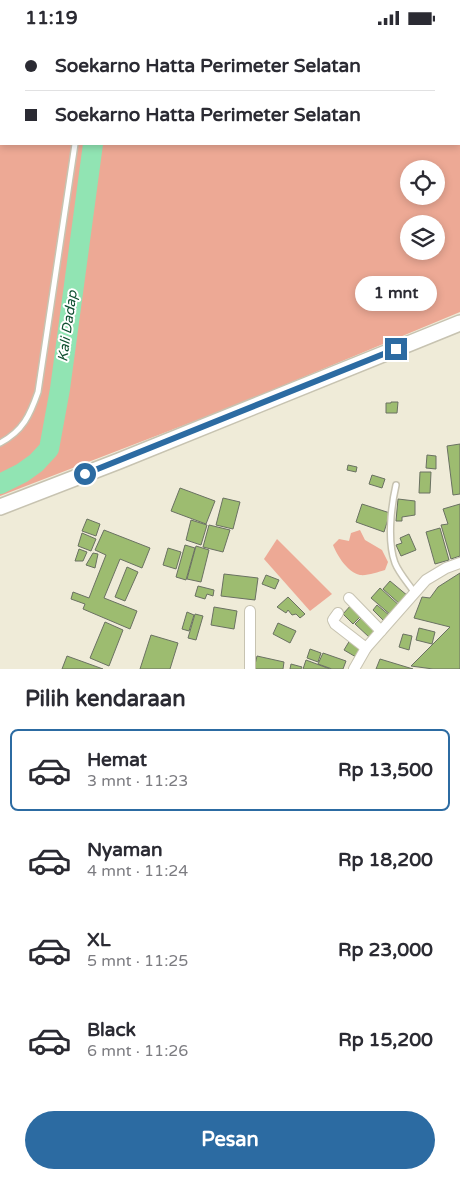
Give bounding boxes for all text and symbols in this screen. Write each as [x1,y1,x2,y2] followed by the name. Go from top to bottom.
[25,7,78,29] text: 11:19
[55,55,361,77] text: Soekarno Hatta Perimeter Selatan
[55,104,361,126] text: Soekarno Hatta Perimeter Selatan
[400,160,445,260] map controls
[400,160,445,205] button: locate
[400,215,445,260] button: layers
[355,277,437,311] callout: 1 mnt
[374,283,418,303] text: 1 mnt
[54,288,81,363] water label: Kali Dadap
[385,338,407,360] route end
[74,463,96,485] route start
[25,686,186,712] text: Pilih kendaraan
[27,748,72,793] icon: car
[87,749,147,771] text: Hemat
[338,759,433,781] text: Rp 13,500
[87,771,188,791] text: 3 mnt · 11:23
[27,838,72,883] icon: car
[87,839,163,861] text: Nyaman
[338,849,433,871] text: Rp 18,200
[87,861,188,881] text: 4 mnt · 11:24
[27,928,72,973] icon: car
[87,929,111,951] text: XL
[338,939,433,961] text: Rp 23,000
[87,951,188,971] text: 5 mnt · 11:25
[27,1018,72,1063] icon: car
[87,1019,136,1041] text: Black
[338,1029,433,1051] text: Rp 15,200
[87,1041,188,1061] text: 6 mnt · 11:26
[25,1111,435,1169] button: Pesan

